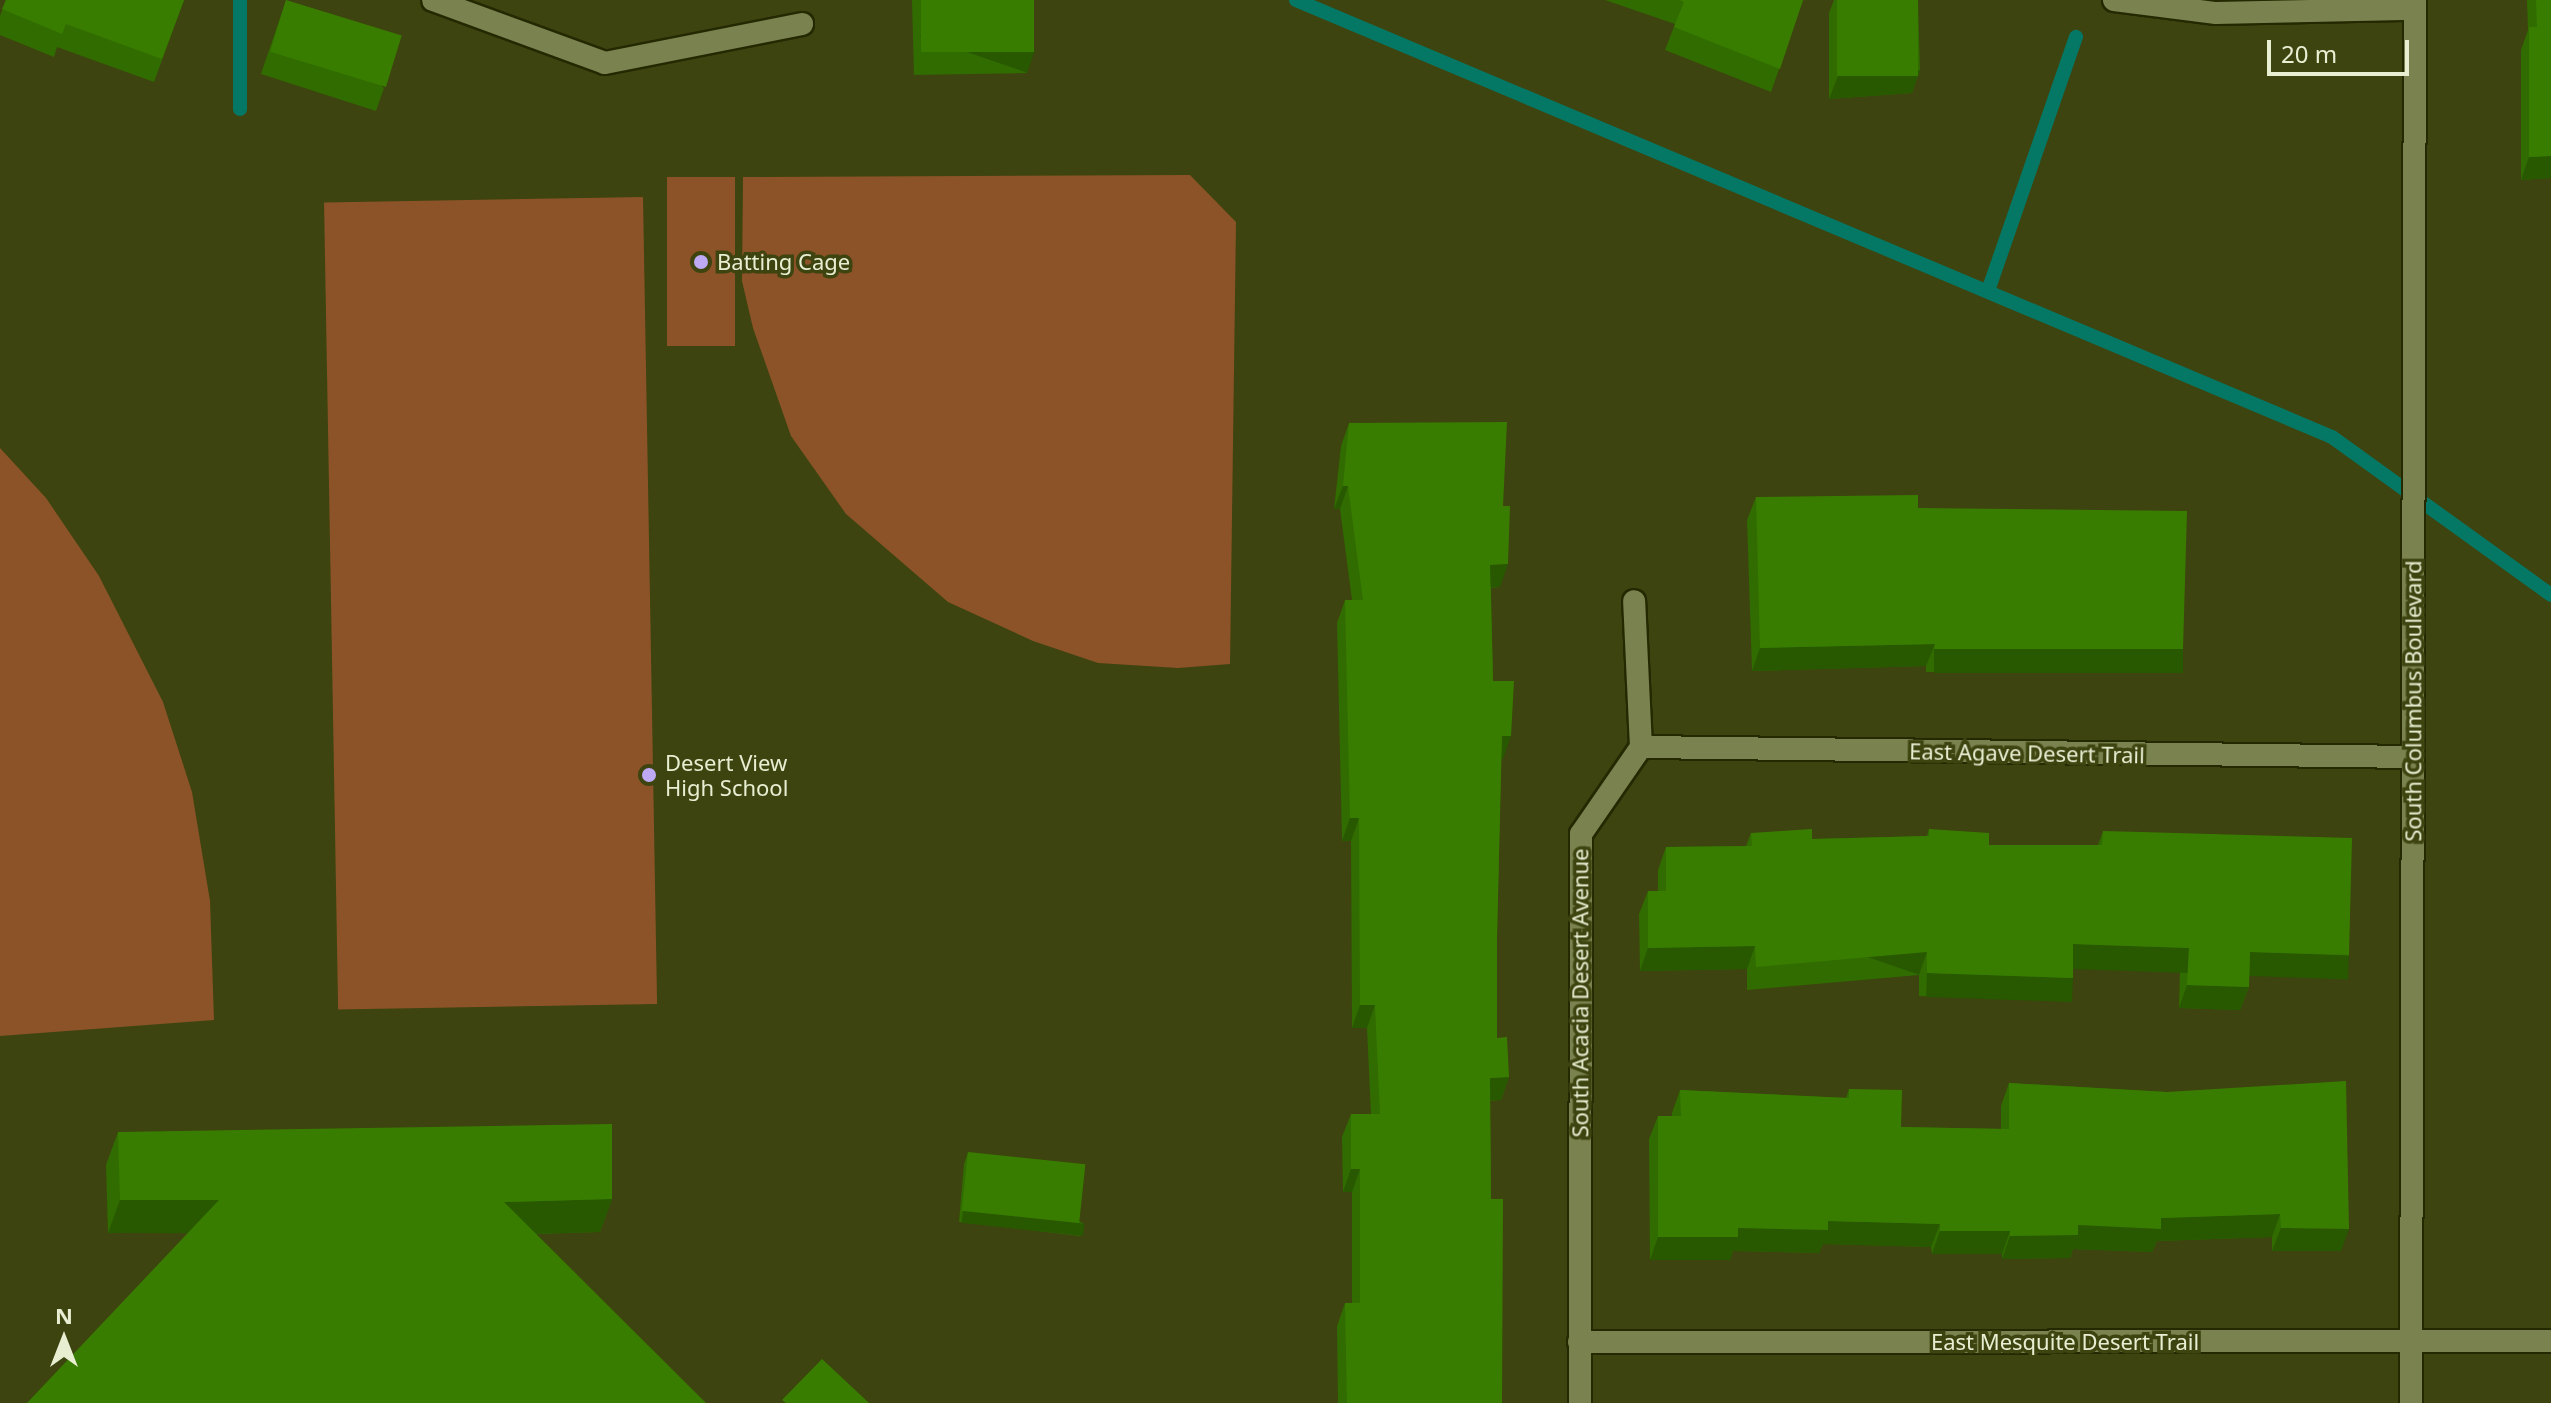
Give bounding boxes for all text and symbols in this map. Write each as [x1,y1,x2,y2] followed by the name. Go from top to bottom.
[2271,24,2413,74] scale bar
[2281,37,2337,70] text: 20 m
[717,249,850,275] place label: Batting Cage
[692,253,710,271] marker: Batting Cage
[2400,560,2426,842] street label: South Columbus Boulevard
[1909,738,2145,768] street label: East Agave Desert Trail
[665,749,788,800] place label: Desert View High School
[640,766,658,784] marker: Desert View High School
[1567,849,1593,1137] street label: South Acacia Desert Avenue
[24,1299,104,1379] north arrow
[55,1300,73,1330] text: N
[1931,1329,2199,1355] street label: East Mesquite Desert Trail

